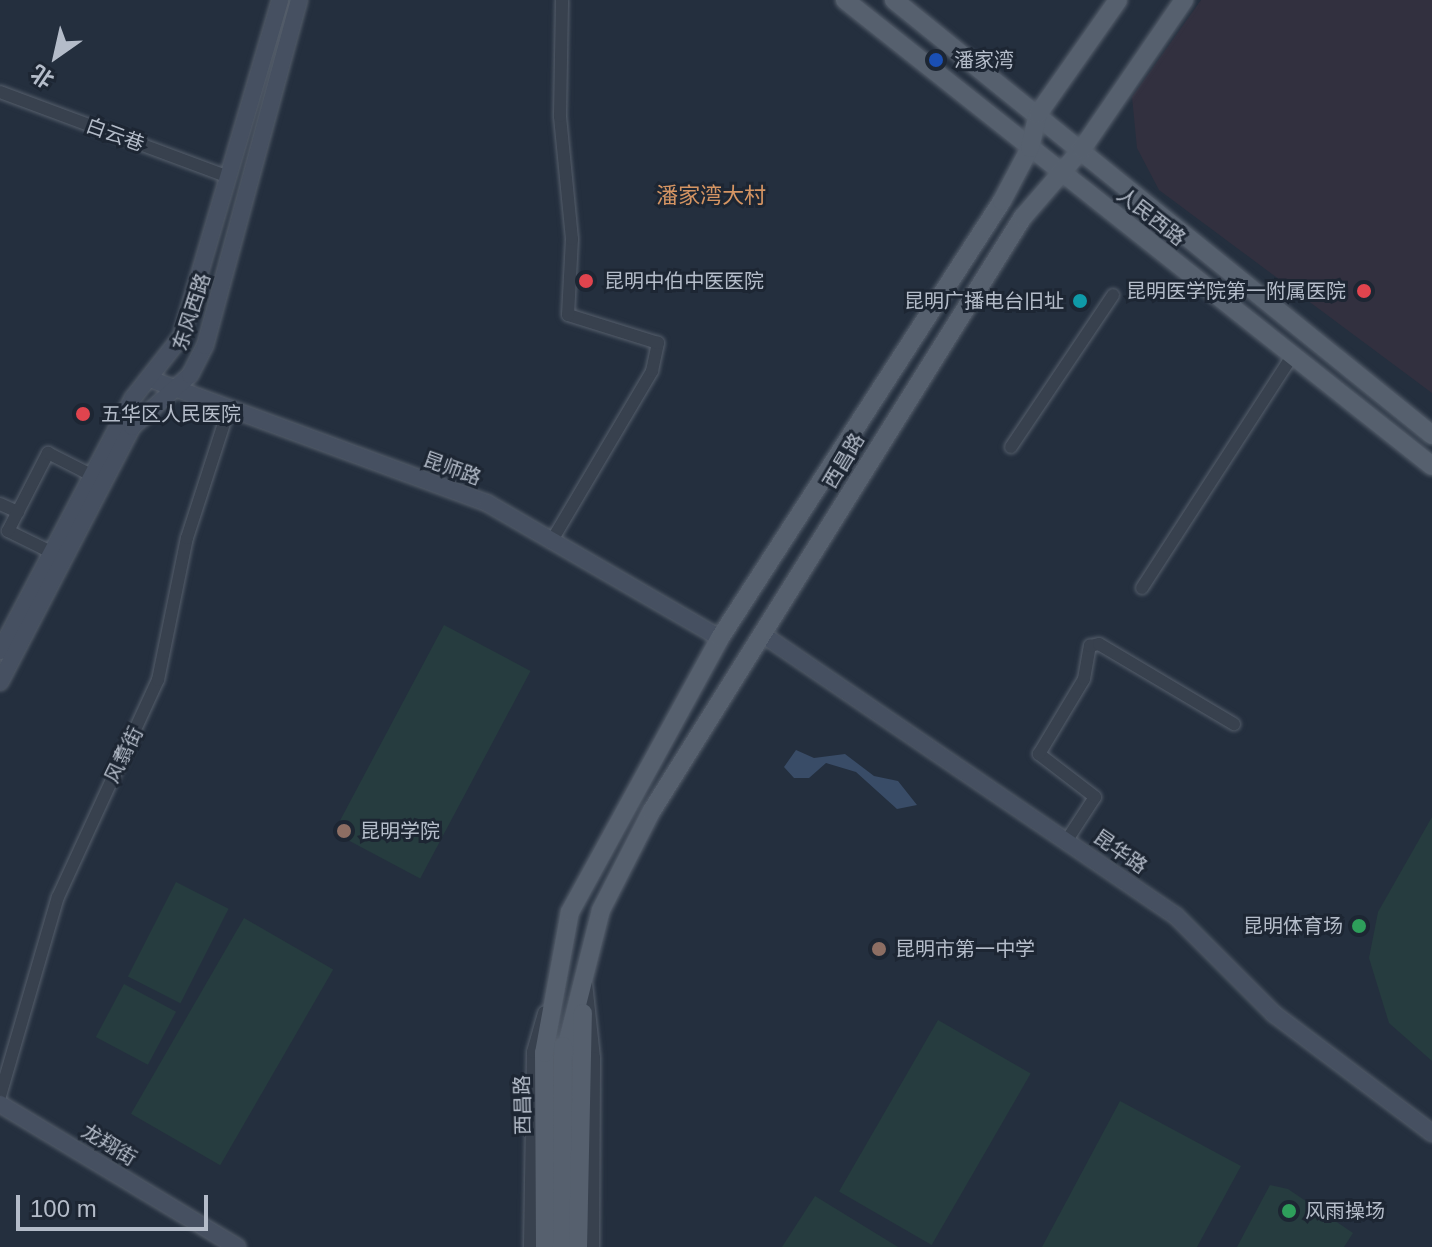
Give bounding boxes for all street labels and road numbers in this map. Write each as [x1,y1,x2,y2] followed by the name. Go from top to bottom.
[83,113,147,157] street label: 白云巷
[1112,183,1190,251] street label: 人民西路
[168,270,216,354] street label: 东风西路
[818,429,870,493] street label: 西昌路
[420,447,484,491] street label: 昆师路
[100,723,148,787] street label: 风翥街
[1089,825,1151,879] street label: 昆华路
[510,1075,536,1135] street label: 西昌路
[77,1119,141,1171] street label: 龙翔街

